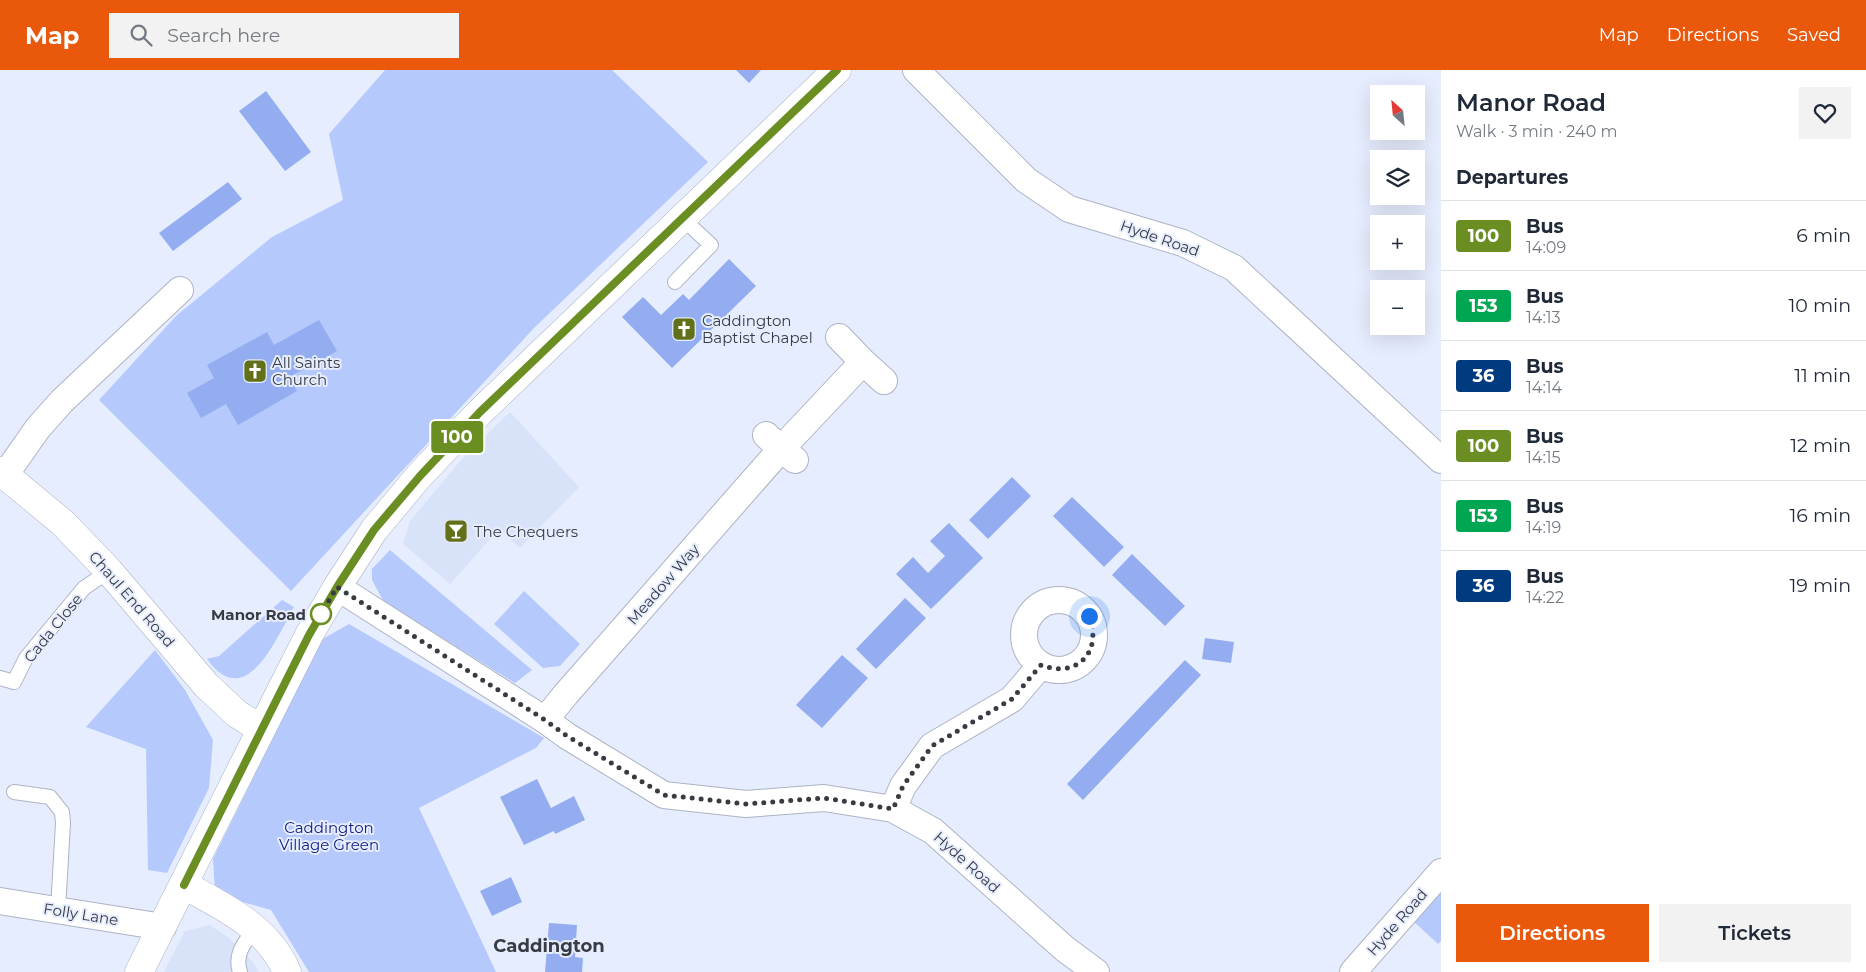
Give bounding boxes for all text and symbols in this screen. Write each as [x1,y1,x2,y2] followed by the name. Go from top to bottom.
[109,13,459,58] search box
[25,21,79,50] text: Map
[127,21,155,49] icon: search
[167,24,280,47] text: Search here
[1599,24,1639,46] text: Map
[1667,24,1759,46] text: Directions
[1787,24,1841,46] text: Saved
[1370,85,1425,140] north arrow
[1370,85,1425,335] map controls
[1799,87,1851,139] button: heart
[1456,88,1606,117] text: Manor Road
[1456,122,1617,141] text: Walk · 3 min · 240 m
[1370,150,1425,205] button: layers
[1456,166,1568,189] text: Departures
[1370,215,1425,270] button: +
[1526,215,1564,238] text: Bus
[1118,216,1202,260] street label: Hyde Road
[1796,224,1851,247] text: 6 min
[1468,225,1499,247] text: 100
[1526,238,1566,257] text: 14:09
[1370,280,1425,335] button: −
[1526,285,1564,308] text: Bus
[1788,294,1851,317] text: 10 min
[1469,295,1498,317] text: 153
[1526,308,1561,327] text: 14:13
[702,311,813,347] place label: Caddington Baptist Chapel
[671,316,697,342] church icon: Caddington Baptist Chapel
[272,353,340,389] place label: All Saints Church
[1526,355,1564,378] text: Bus
[242,358,268,384] church icon: All Saints Church
[1794,364,1851,387] text: 11 min
[1472,365,1495,387] text: 36
[1526,378,1562,397] text: 14:14
[428,421,486,453] line badge: 100
[1526,425,1564,448] text: Bus
[441,426,473,448] text: 100
[1790,434,1851,457] text: 12 min
[1468,435,1499,457] text: 100
[1526,448,1561,467] text: 14:15
[1526,495,1564,518] text: Bus
[1789,504,1851,527] text: 16 min
[1469,505,1498,527] text: 153
[443,518,469,544] bar icon: The Chequers
[1526,518,1561,537] text: 14:19
[474,522,578,541] place label: The Chequers
[623,539,704,628] street label: Meadow Way
[85,547,179,651] street label: Chaul End Road
[1526,565,1564,588] text: Bus
[1789,574,1851,597] text: 19 min
[1472,575,1495,597] text: 36
[1526,588,1564,607] text: 14:22
[20,590,86,666] street label: Cada Close
[310,603,332,625] marker: Manor Road
[1077,604,1102,629] your location
[211,605,306,624] place label: Manor Road
[279,818,379,854] park label: Caddington Village Green
[930,827,1004,897] street label: Hyde Road
[1363,885,1431,959] street label: Hyde Road
[42,899,120,929] street label: Folly Lane
[1456,904,1649,962] button: Directions
[1659,904,1851,962] button: Tickets
[493,935,605,957] district label: Caddington

